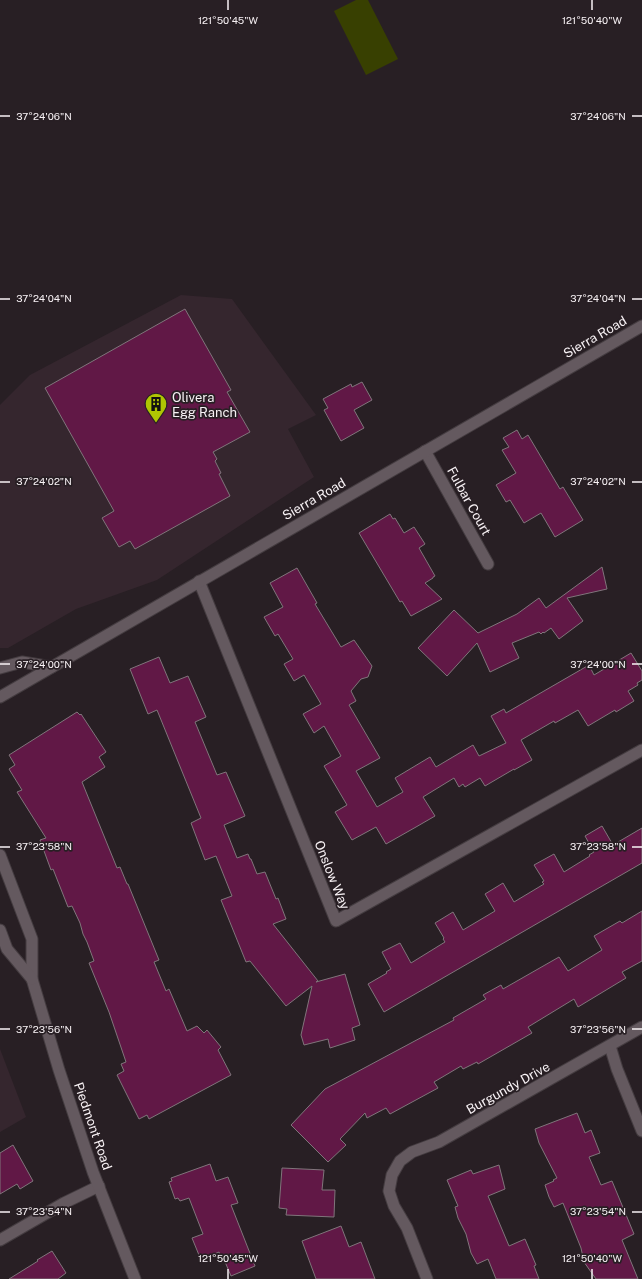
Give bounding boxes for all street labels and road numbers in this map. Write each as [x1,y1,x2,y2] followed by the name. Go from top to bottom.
[561,313,629,361] street label: Sierra Road
[444,464,494,538] street label: Fulbar Court
[280,475,348,523] street label: Sierra Road
[311,838,353,912] street label: Onslow Way
[464,1059,552,1117] street label: Burgundy Drive
[71,1080,115,1172] street label: Piedmont Road

